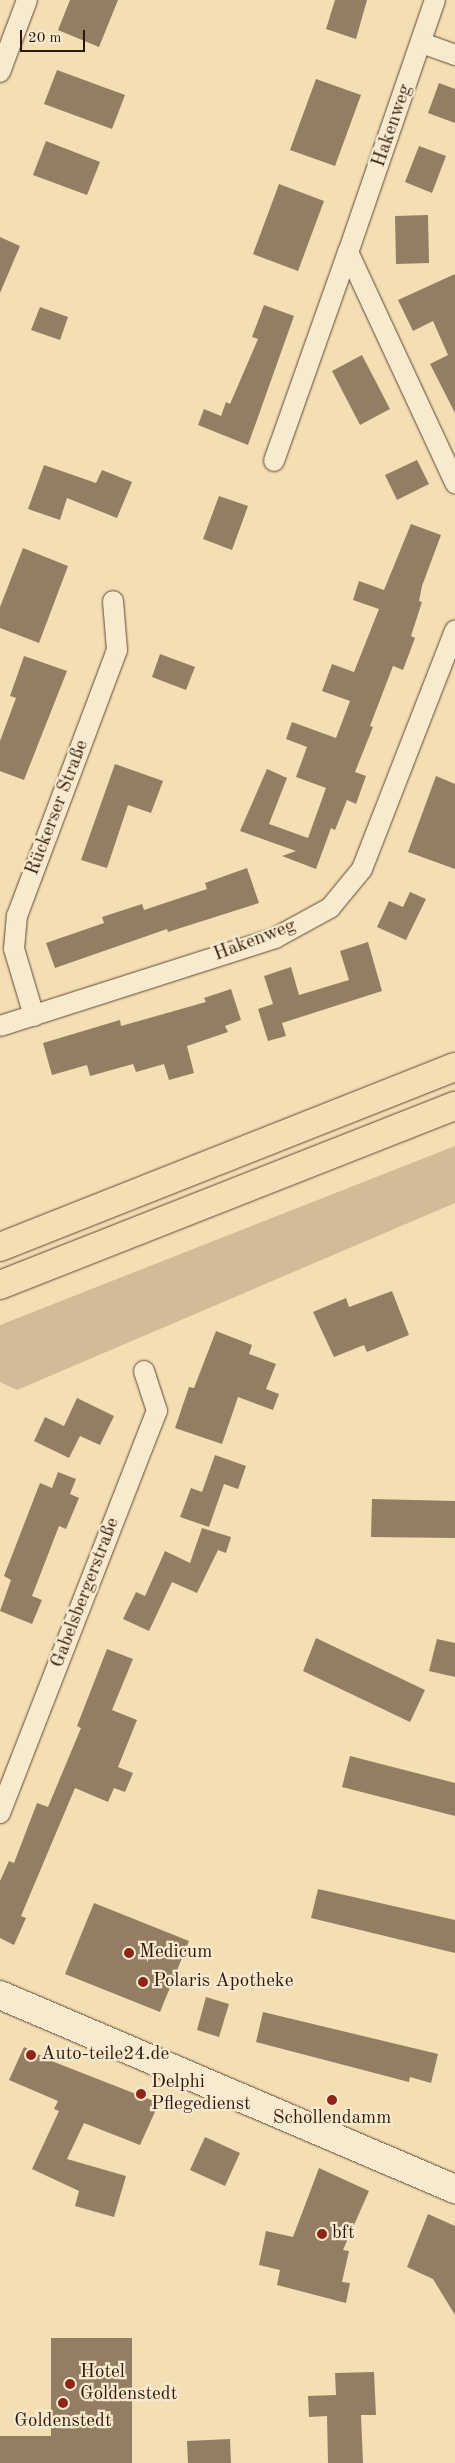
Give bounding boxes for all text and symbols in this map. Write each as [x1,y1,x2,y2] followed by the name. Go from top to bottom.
[22,20,88,52] scale bar
[28,31,62,46] text: 20 m
[368,82,418,170] street label: Hakenweg
[22,737,94,879] street label: Rückerser Straße
[211,915,299,967] street label: Hakenweg
[47,1515,125,1671] street label: Gabelsbergerstraße
[139,1942,212,1964] place label: Medicum
[123,1947,135,1959] marker: Medicum
[153,1971,293,1993] place label: Polaris Apotheke
[137,1976,149,1988] marker: Polaris Apotheke
[41,2044,169,2066] place label: Auto-teile24.de
[25,2049,37,2061] marker: Auto-teile24.de
[151,2072,251,2116] place label: Delphi Pflegedienst
[135,2088,147,2100] marker: Delphi Pflegedienst
[326,2094,338,2106] marker: Schollendamm
[273,2108,391,2130] place label: Schollendamm
[332,2223,355,2245] place label: bft
[316,2228,328,2240] marker: bft
[80,2362,177,2406] place label: Hotel Goldenstedt
[64,2378,76,2390] marker: Hotel Goldenstedt
[57,2397,69,2409] marker: Goldenstedt
[14,2411,112,2433] place label: Goldenstedt

